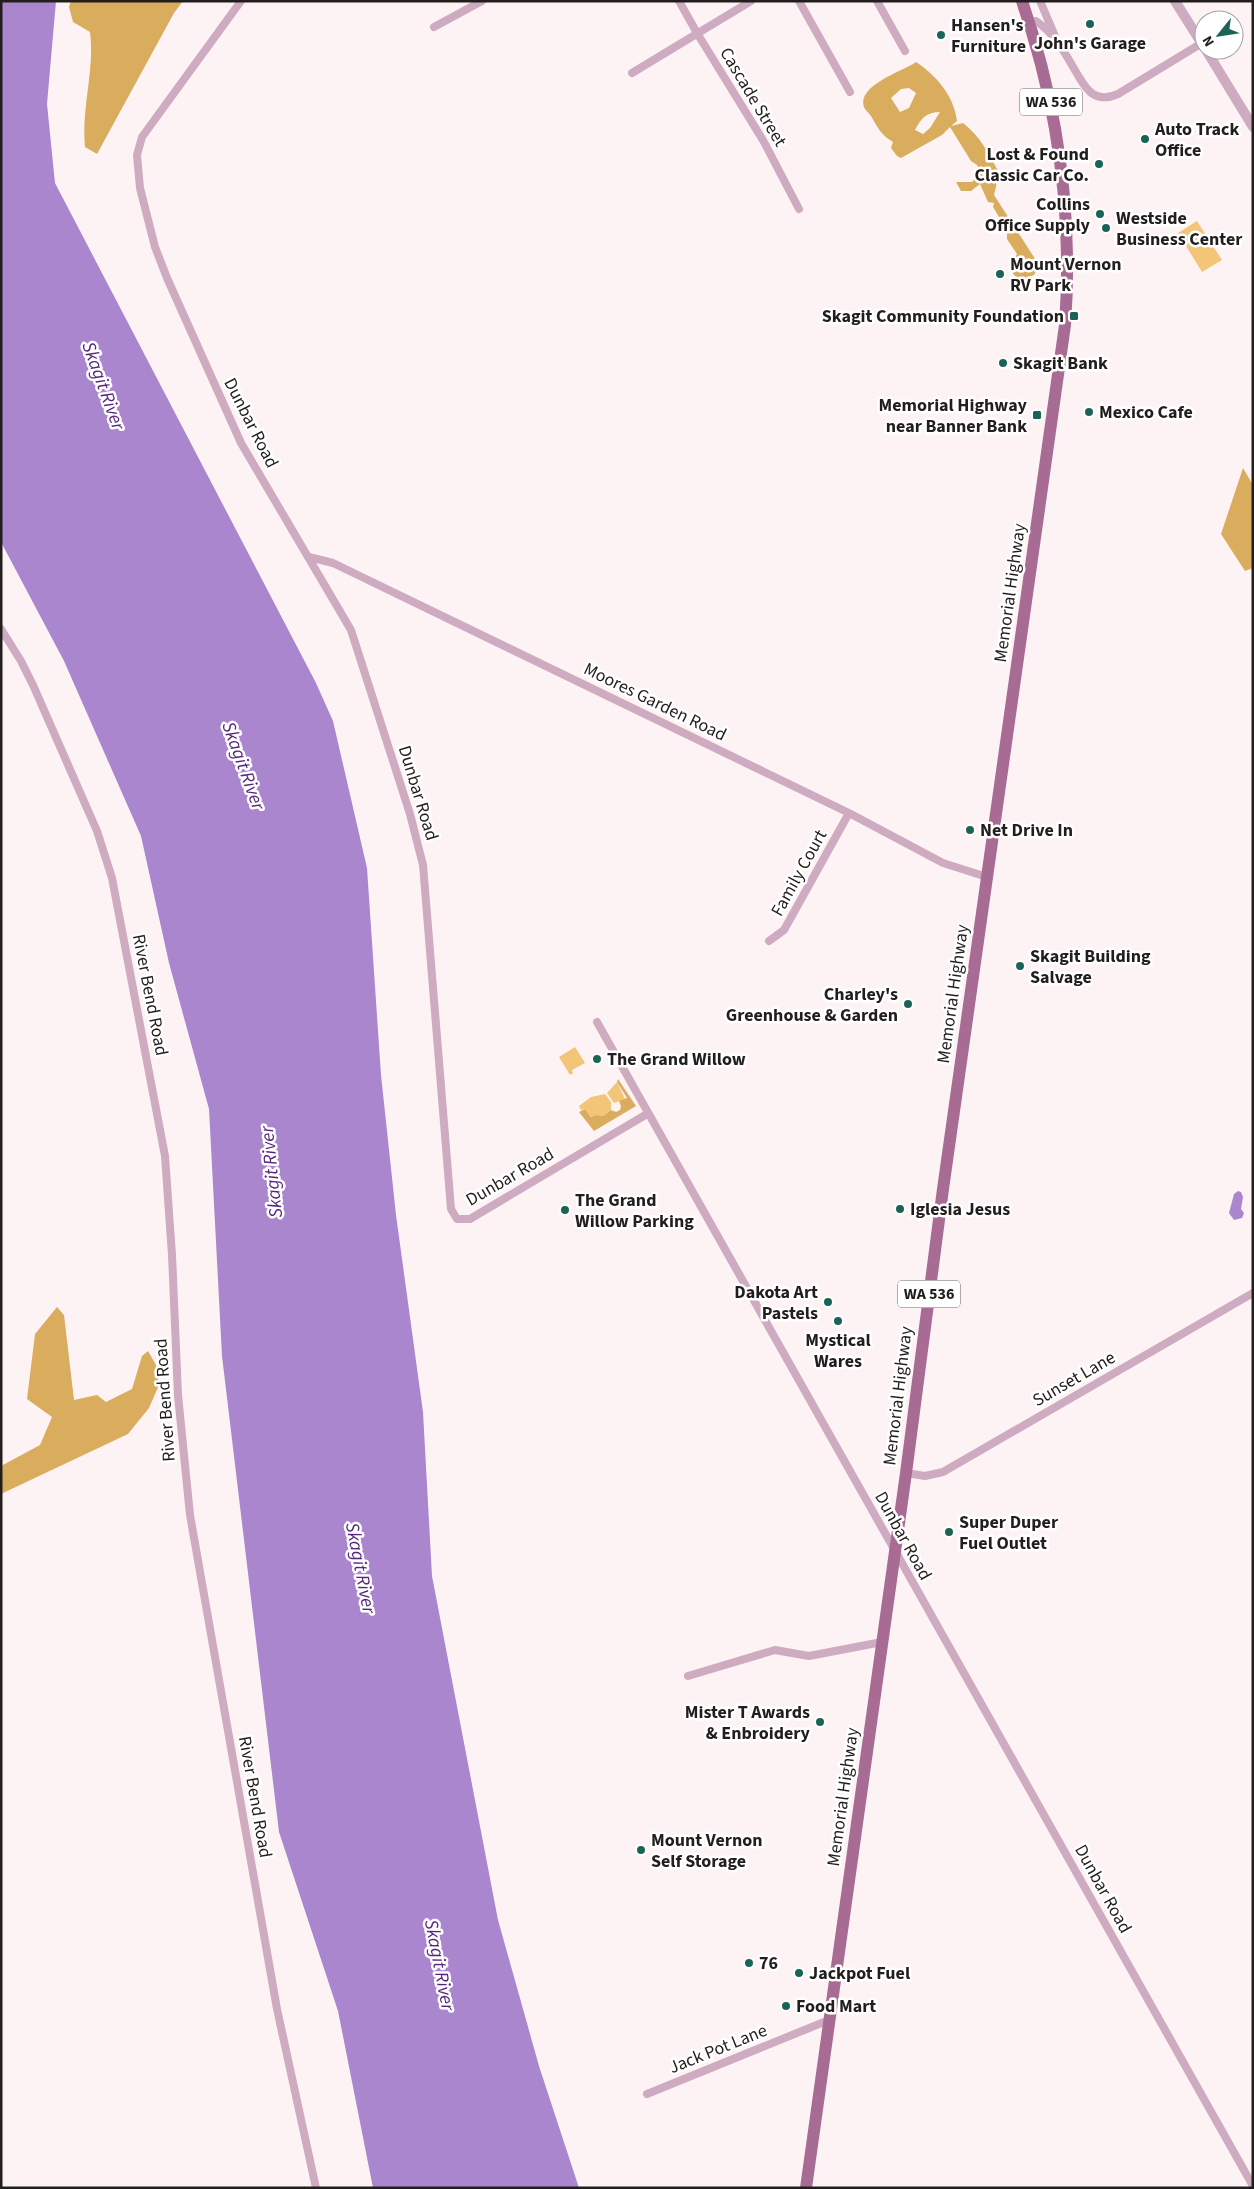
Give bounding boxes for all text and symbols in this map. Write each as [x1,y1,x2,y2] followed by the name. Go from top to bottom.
[1194,10,1244,60] north arrow
[951,13,1026,59] place label: Hansen's Furniture
[1084,18,1096,30] marker: John's Garage
[935,29,947,41] marker: Hansen's Furniture
[1034,31,1146,56] place label: John's Garage
[1198,32,1220,50] text: N
[714,43,792,151] street label: Cascade Street
[1020,88,1082,115] road number: WA 536
[1154,117,1239,163] place label: Auto Track Office
[1139,133,1151,145] marker: Auto Track Office
[975,142,1089,188] place label: Lost & Found Classic Car Co.
[1093,158,1105,170] marker: Lost & Found Classic Car Co.
[985,192,1091,238] place label: Collins Office Supply
[1116,206,1243,252] place label: Westside Business Center
[1094,208,1106,220] marker: Collins Office Supply
[1100,222,1112,234] marker: Westside Business Center
[1010,252,1121,298] place label: Mount Vernon RV Park
[994,268,1006,280] marker: Mount Vernon RV Park
[822,304,1064,329] place label: Skagit Community Foundation
[1068,310,1080,322] marker: Skagit Community Foundation
[75,338,132,435] water label: Skagit River
[1013,351,1108,376] place label: Skagit Bank
[997,357,1009,369] marker: Skagit Bank
[218,374,284,472] street label: Dunbar Road
[879,393,1028,439] place label: Memorial Highway near Banner Bank
[1099,400,1193,425] place label: Mexico Cafe
[1083,406,1095,418] marker: Mexico Cafe
[1031,409,1043,421] marker: Memorial Highway near Banner Bank
[988,521,1032,664] street label: Memorial Highway
[579,657,731,747] street label: Moores Garden Road
[215,718,272,815] water label: Skagit River
[392,743,444,843] street label: Dunbar Road
[980,818,1073,843] place label: Net Drive In
[964,824,976,836] marker: Net Drive In
[765,825,833,921] street label: Family Court
[931,922,975,1065] street label: Memorial Highway
[126,932,174,1058] street label: River Bend Road
[1030,944,1151,990] place label: Skagit Building Salvage
[1014,960,1026,972] marker: Skagit Building Salvage
[726,982,898,1028] place label: Charley's Greenhouse & Garden
[902,998,914,1010] marker: Charley's Greenhouse & Garden
[607,1047,746,1072] place label: The Grand Willow
[591,1053,603,1065] marker: The Grand Willow
[254,1123,290,1219] water label: Skagit River
[461,1142,559,1212] street label: Dunbar Road
[575,1188,694,1234] place label: The Grand Willow Parking
[910,1197,1010,1222] place label: Iglesia Jesus
[894,1203,906,1215] marker: Iglesia Jesus
[559,1204,571,1216] marker: The Grand Willow Parking
[734,1280,818,1326] place label: Dakota Art Pastels
[898,1280,960,1308] road number: WA 536
[822,1296,834,1308] marker: Dakota Art Pastels
[832,1315,844,1327] marker: Mystical Wares
[877,1324,919,1467] street label: Memorial Highway
[805,1328,871,1374] place label: Mystical Wares
[148,1338,182,1462] street label: River Bend Road
[1028,1345,1120,1413] street label: Sunset Lane
[868,1487,938,1585] street label: Dunbar Road
[959,1510,1059,1556] place label: Super Duper Fuel Outlet
[338,1520,382,1617] water label: Skagit River
[943,1526,955,1538] marker: Super Duper Fuel Outlet
[685,1700,811,1746] place label: Mister T Awards & Enbroidery
[814,1716,826,1728] marker: Mister T Awards & Enbroidery
[821,1725,865,1868] street label: Memorial Highway
[232,1734,278,1860] street label: River Bend Road
[651,1828,762,1874] place label: Mount Vernon Self Storage
[1068,1840,1138,1938] street label: Dunbar Road
[635,1844,647,1856] marker: Mount Vernon Self Storage
[417,1917,461,2014] water label: Skagit River
[759,1951,778,1976] place label: 76
[743,1957,755,1969] marker: 76
[809,1961,910,1986] place label: Jackpot Fuel
[793,1967,805,1979] marker: Jackpot Fuel
[796,1994,876,2019] place label: Food Mart
[780,2000,792,2012] marker: Food Mart
[665,2018,771,2080] street label: Jack Pot Lane

